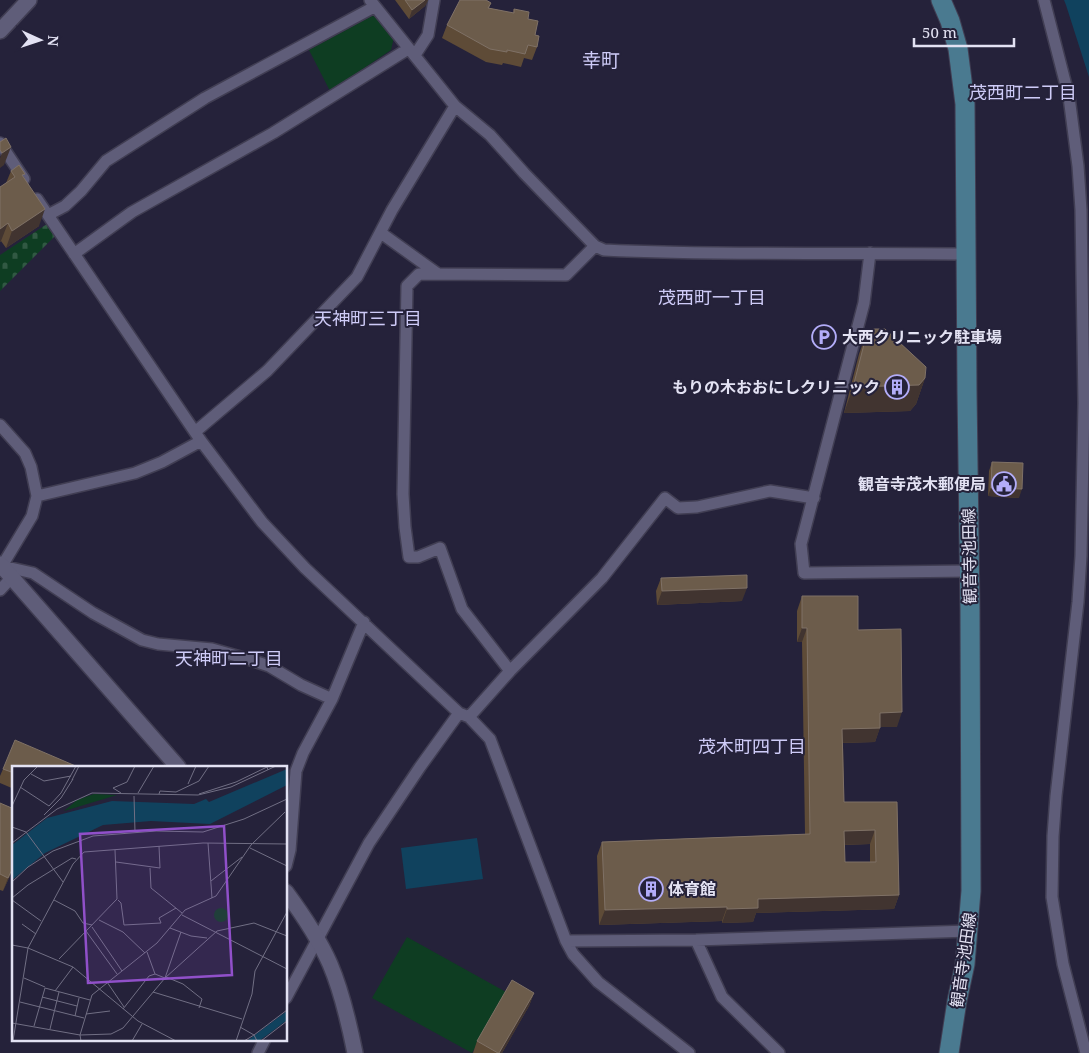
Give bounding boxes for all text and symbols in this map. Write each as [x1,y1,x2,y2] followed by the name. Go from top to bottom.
[15,15,65,65] north arrow
[914,15,1014,47] scale bar
[922,22,957,42] text: 50 m
[44,35,63,47] text: N
[582,47,620,73] district label: 幸町
[969,80,1077,104] district label: 茂西町二丁目
[658,285,766,309] district label: 茂西町一丁目
[314,306,422,330] district label: 天神町三丁目
[811,324,837,350] parking icon: 大西クリニック駐車場
[842,326,1002,348] place label: 大西クリニック駐車場
[884,374,910,400] building icon: もりの木おおにしクリニック
[672,376,880,398] place label: もりの木おおにしクリニック
[991,471,1017,497] public building icon: 観音寺茂木郵便局
[858,473,986,495] place label: 観音寺茂木郵便局
[957,508,981,604] street label: 観音寺池田線
[175,646,283,670] district label: 天神町二丁目
[698,734,806,758] district label: 茂木町四丁目
[12,766,288,1040] inset map
[638,876,664,902] building icon: 体育館
[668,878,716,900] place label: 体育館
[945,911,981,1009] street label: 観音寺池田線

